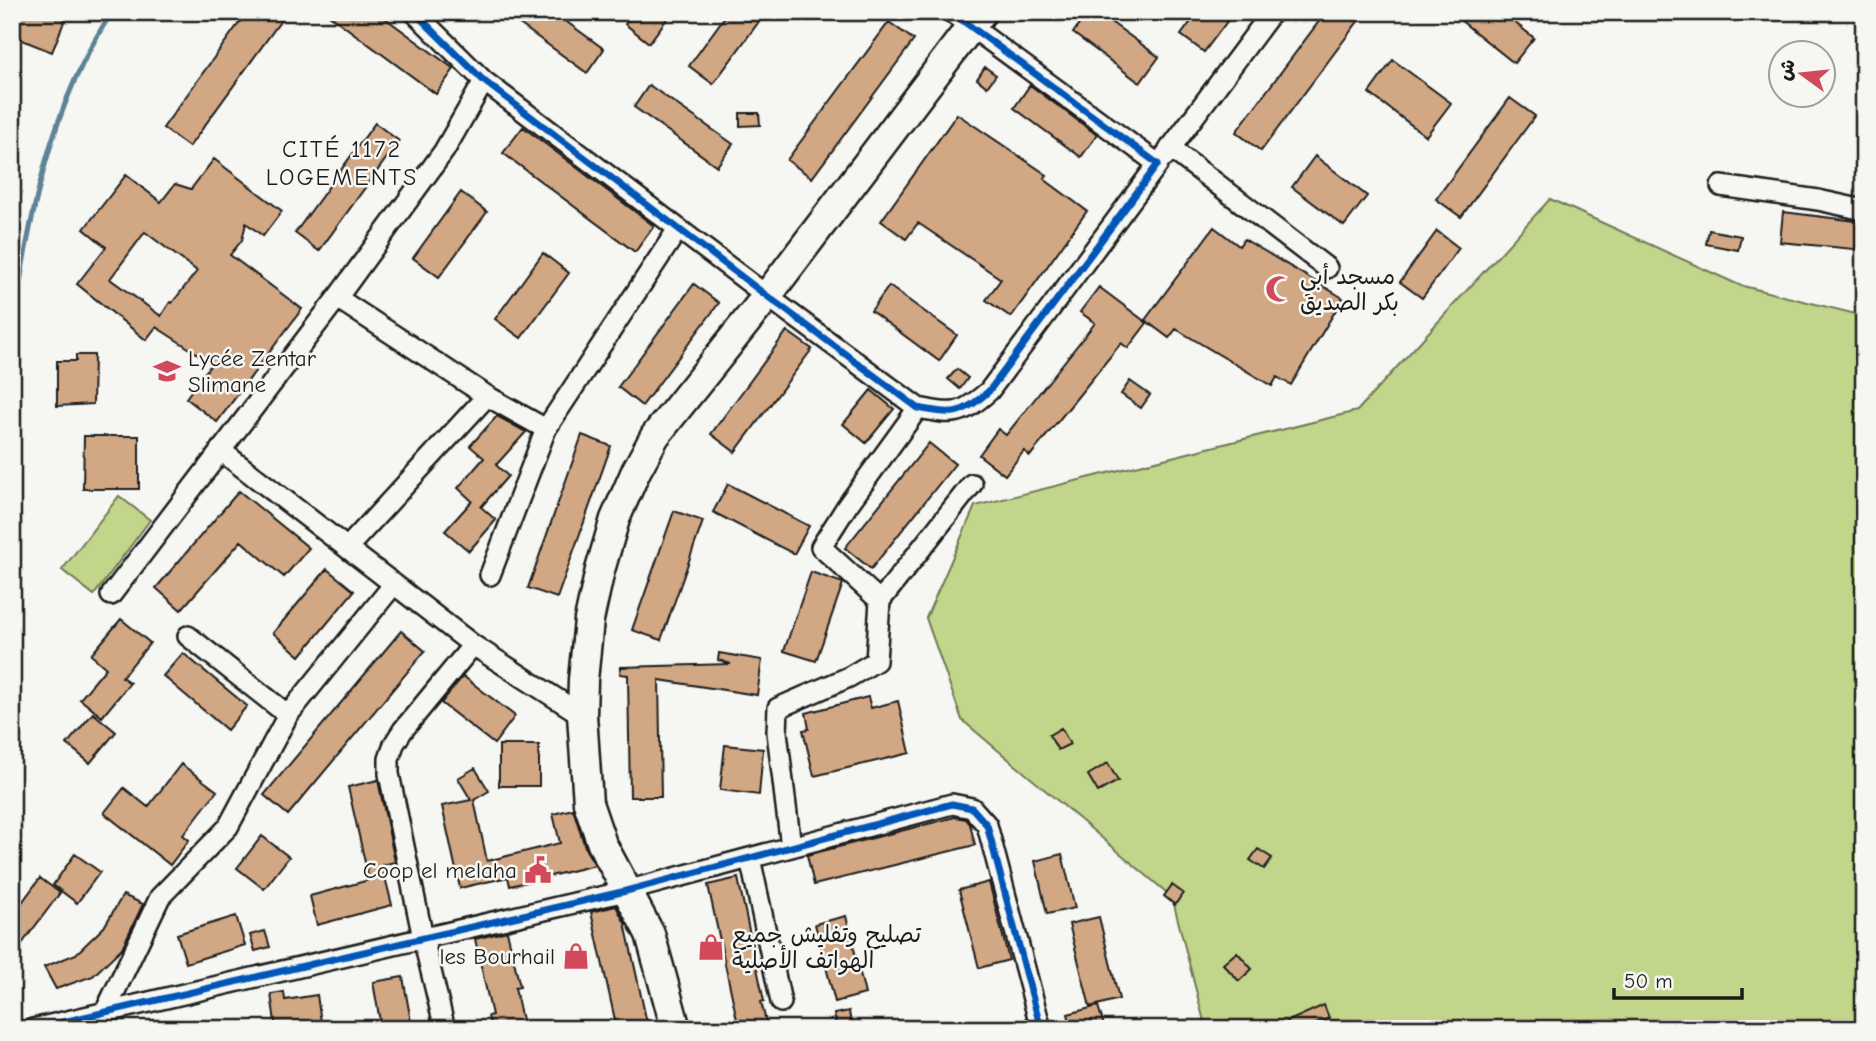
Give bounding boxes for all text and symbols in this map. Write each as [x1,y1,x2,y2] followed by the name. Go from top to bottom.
[1768,38,1838,108] north arrow
[1773,57,1800,83] text: ش
[266,135,418,191] district label: CITÉ 1172 LOGEMENTS
[1300,262,1399,316] place label: مسجد أبي بكر الصديق
[1264,274,1294,304] mosque icon: مسجد أبي بكر الصديق
[188,345,317,398] place label: Lycée Zentar Slimane
[152,356,182,386] school or university icon: Lycée Zentar Slimane
[523,855,553,885] public building icon: Coop el melaha
[363,857,517,884] place label: Coop el melaha
[732,921,921,975] place label: تصليح وتفليش جميع الهواتف الأصلية
[696,932,726,962] shop icon: تصليح وتفليش جميع الهواتف الأصلية
[561,941,591,971] shop icon: les Bourhail
[439,943,555,970] place label: les Bourhail
[1614,957,1741,1001] scale bar
[1624,969,1673,993] text: 50 m

